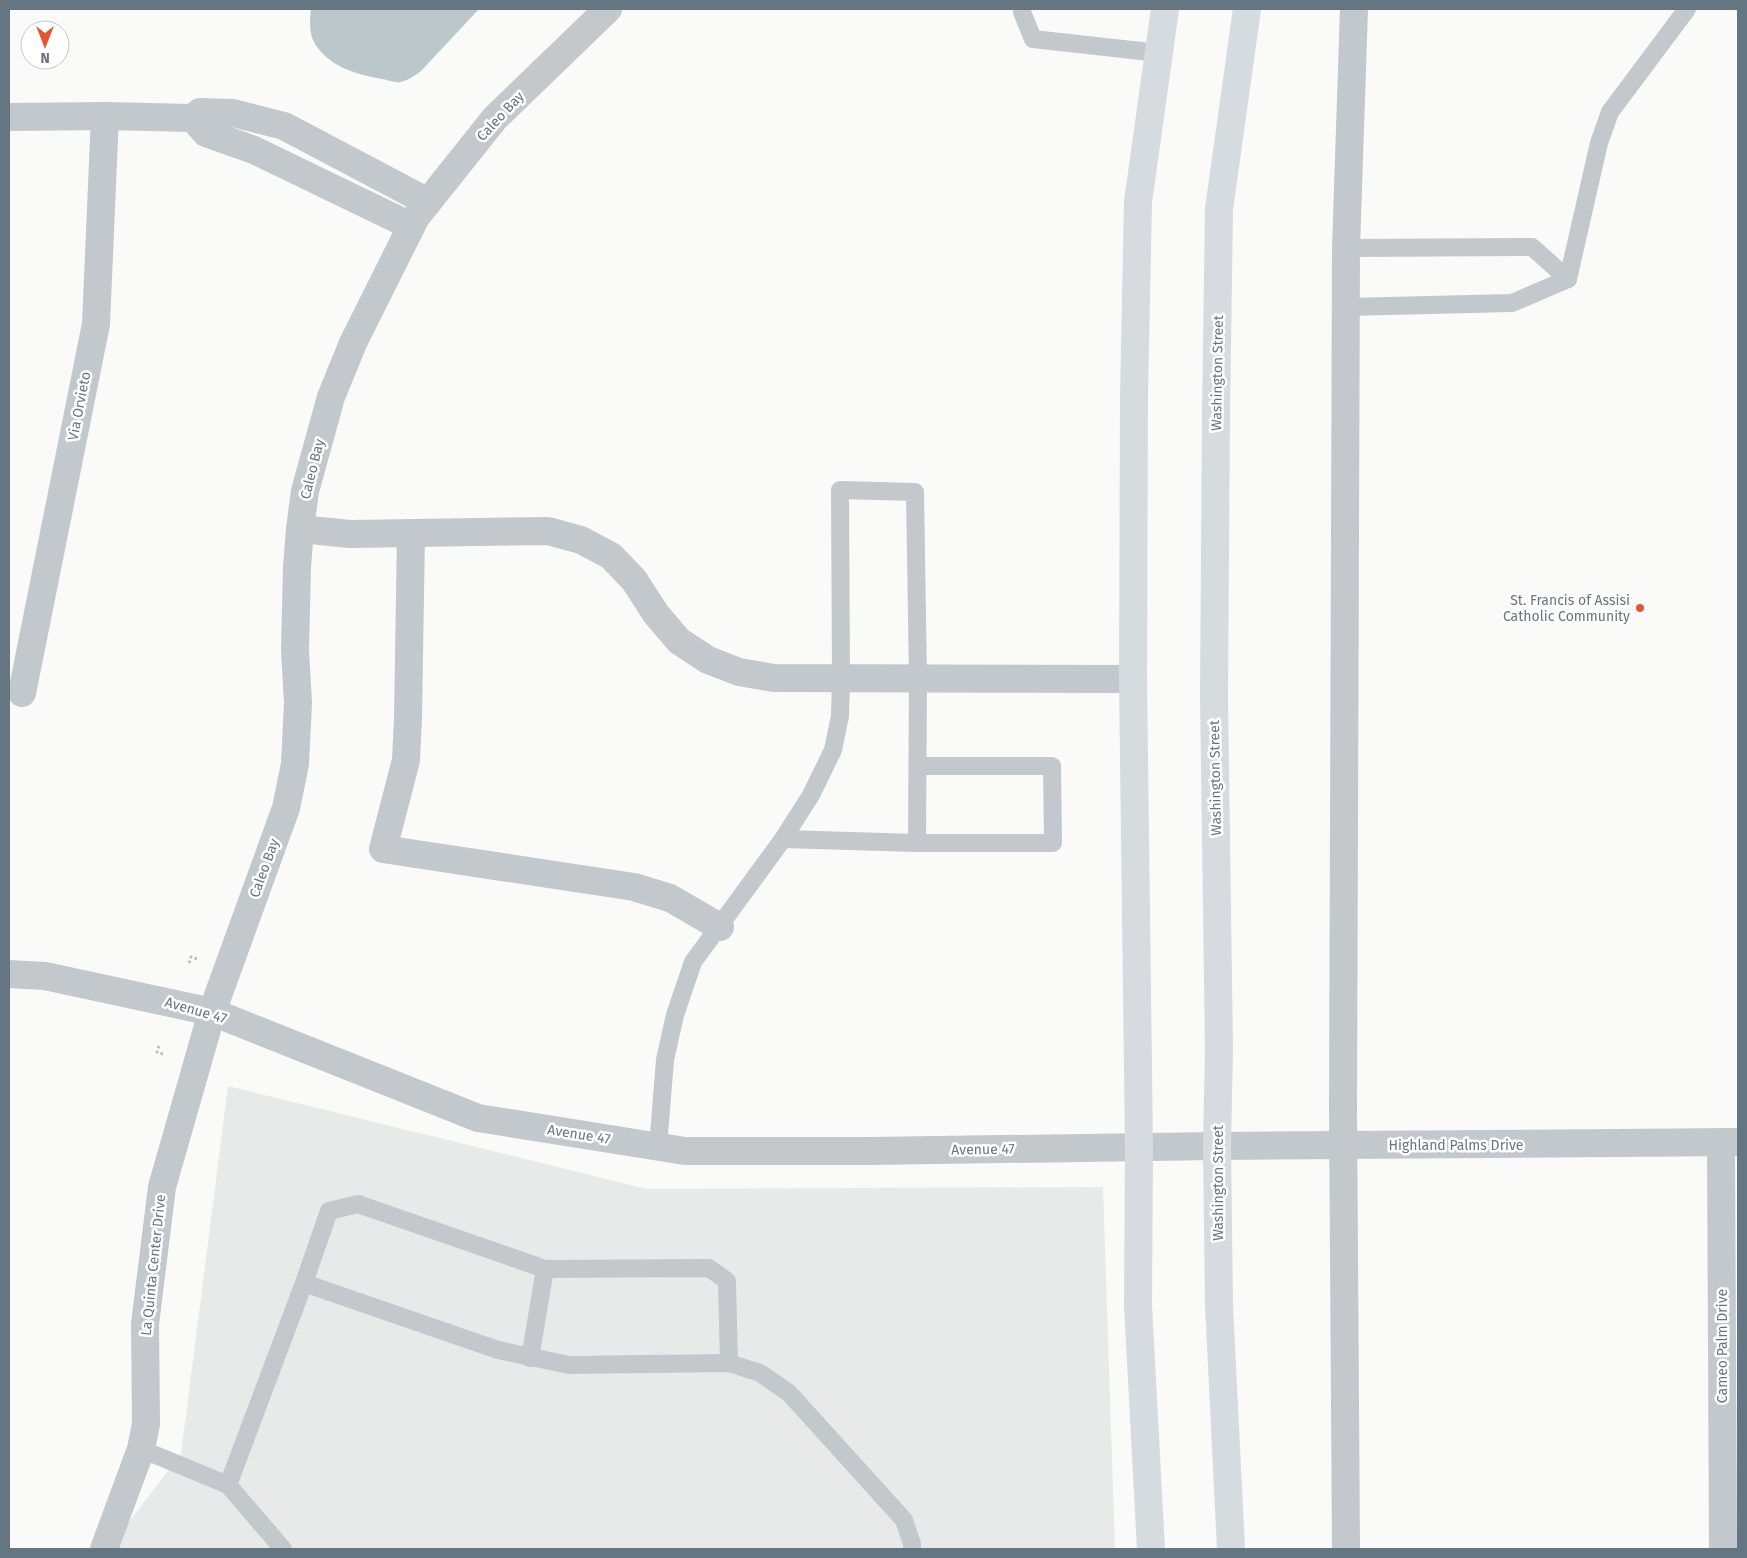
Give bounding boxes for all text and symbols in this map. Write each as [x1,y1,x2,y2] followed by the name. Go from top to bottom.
[20,20,70,70] north arrow
[40,49,50,66] text: N
[473,88,528,145] street label: Caleo Bay
[1208,314,1227,431] street label: Washington Street
[65,370,94,442] street label: Via Orvieto
[297,437,328,501] street label: Caleo Bay
[1503,592,1630,625] place label: St. Francis of Assisi Catholic Community
[1634,602,1646,614] marker: St. Francis of Assisi Catholic Community
[1206,719,1225,836] street label: Washington Street
[246,836,283,900] street label: Caleo Bay
[163,994,229,1027] street label: Avenue 47
[546,1121,612,1148] street label: Avenue 47
[1210,1124,1227,1241] street label: Washington Street
[1389,1137,1523,1154] street label: Highland Palms Drive
[951,1140,1015,1159] street label: Avenue 47
[138,1193,169,1337] street label: La Quinta Center Drive
[1714,1289,1731,1403] street label: Cameo Palm Drive

